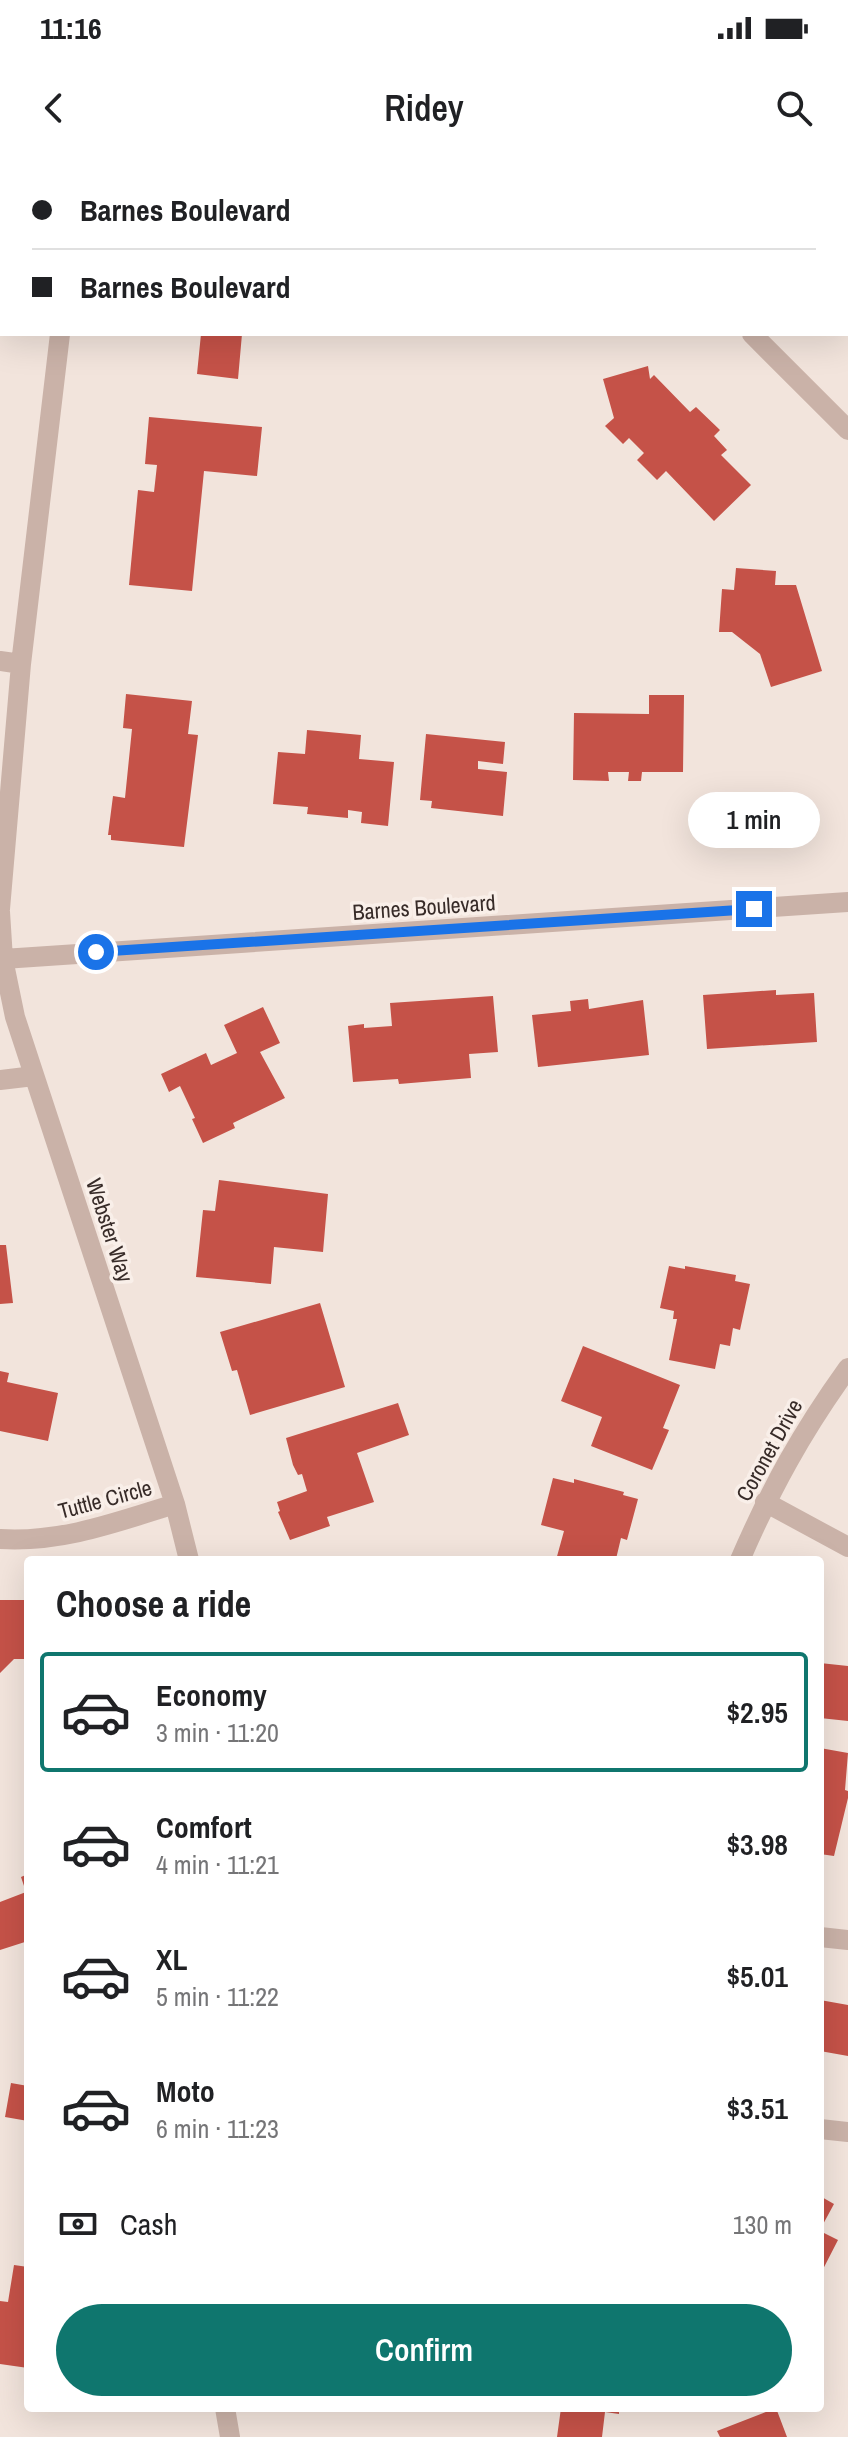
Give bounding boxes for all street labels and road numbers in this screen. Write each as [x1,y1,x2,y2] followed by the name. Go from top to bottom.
[351,887,497,927] street label: Barnes Boulevard
[79,1174,141,1286] street label: Webster Way
[729,1394,809,1506] street label: Coronet Drive
[55,1472,155,1526] street label: Tuttle Circle

